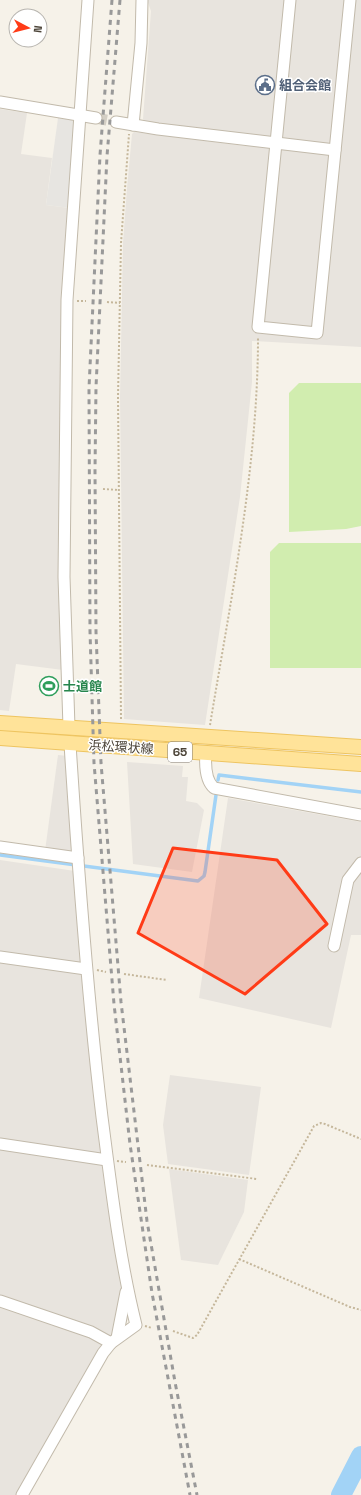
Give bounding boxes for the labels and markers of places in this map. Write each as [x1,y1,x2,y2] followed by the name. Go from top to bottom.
[254,74,276,96] public building icon: 組合会館
[279,77,331,94] place label: 組合会館
[38,675,60,697] sports icon: 士道館
[63,678,102,695] place label: 士道館

